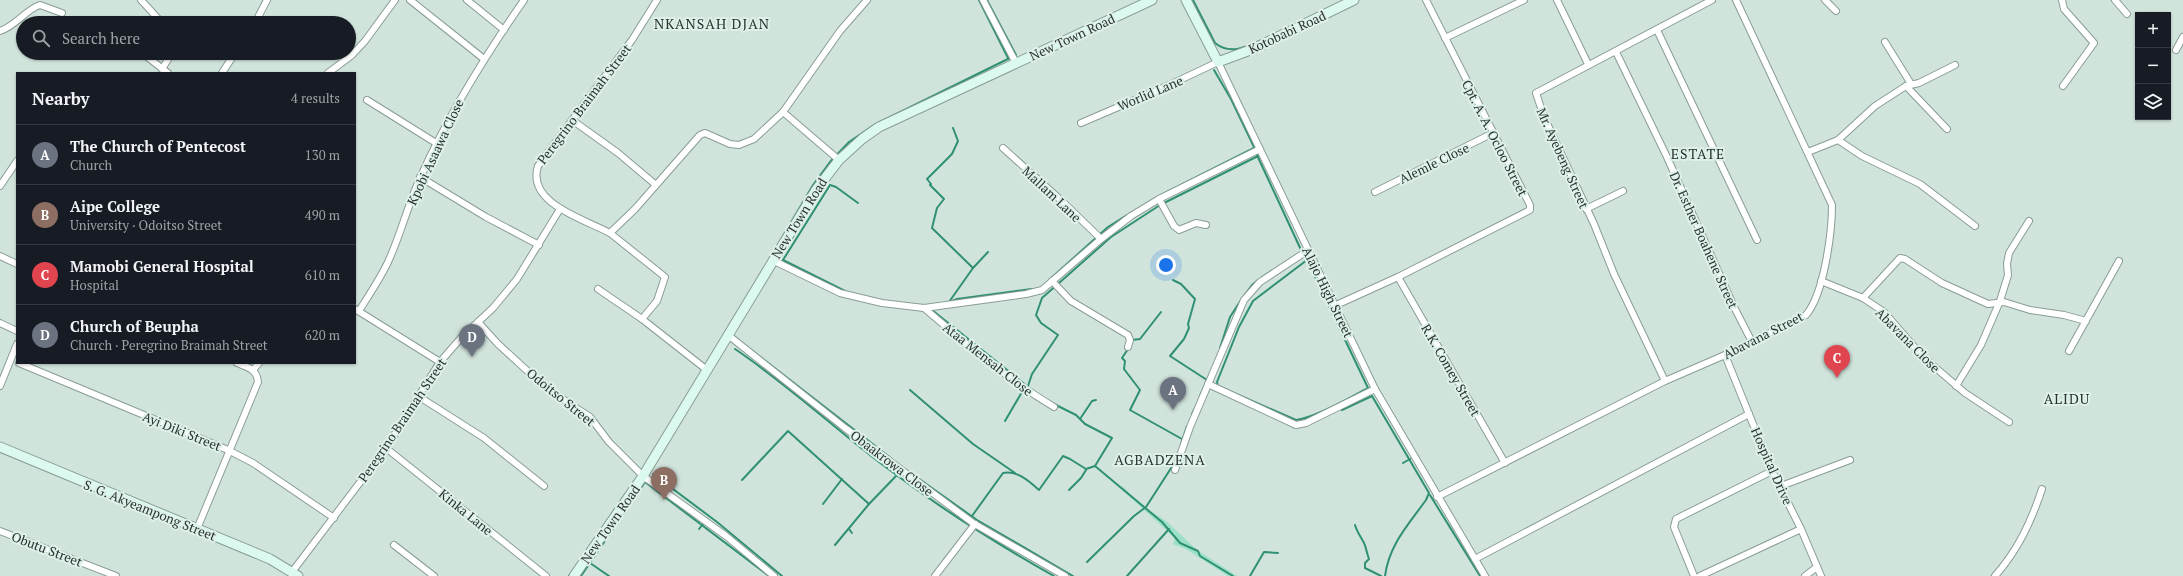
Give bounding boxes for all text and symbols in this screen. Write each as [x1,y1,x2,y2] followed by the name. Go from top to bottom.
[1245,6,1329,58] street label: Kotobabi Road
[1026,9,1118,65] street label: New Town Road
[2135,12,2171,120] map controls
[2135,12,2171,48] button: +
[654,14,770,33] district label: NKANSAH DJAN
[16,16,356,60] search box
[30,27,52,49] icon: search
[62,28,140,48] text: Search here
[533,40,635,168] street label: Peregrino Braimah Street
[2135,48,2171,84] button: −
[1114,71,1186,115] street label: Worlid Lane
[1458,77,1532,199] street label: Cpt. A. A. Ocloo Street
[2135,84,2171,120] button: layers
[32,87,90,110] text: Nearby
[291,89,340,107] text: 4 results
[402,96,468,208] street label: Kpobi Asaawa Close
[1533,105,1593,211] street label: Mr. Ayebeng Street
[70,136,246,156] text: The Church of Pentecost
[1396,138,1472,188] street label: Alemle Close
[1671,144,1725,163] district label: ESTATE
[40,146,50,164] text: A
[305,146,340,164] text: 130 m
[70,156,112,174] text: Church
[1019,162,1085,226] street label: Mallam Lane
[1666,169,1742,312] street label: Dr. Esther Boahene Street
[767,174,831,262] street label: New Town Road
[70,196,160,216] text: Aipe College
[41,206,49,224] text: B
[305,206,340,224] text: 490 m
[70,216,222,234] text: University · Odoitso Street
[1298,244,1358,341] street label: Alajo High Street
[1156,255,1176,275] your location
[70,256,254,276] text: Mamobi General Hospital
[41,266,49,284] text: C
[305,266,340,284] text: 610 m
[70,276,119,294] text: Hospital
[1872,304,1944,376] street label: Abavana Close
[1720,307,1806,363] street label: Abavana Street
[70,316,199,336] text: Church of Beupha
[939,318,1037,400] street label: Ataa Mensah Close
[1417,321,1485,420] street label: R.K. Comey Street
[459,324,485,357] pin: D
[40,326,50,344] text: D
[305,326,340,344] text: 620 m
[70,336,268,354] text: Church · Peregrino Braimah Street
[1824,345,1850,378] pin: C
[354,354,450,486] street label: Peregrino Braimah Street
[523,364,599,430] street label: Odoitso Street
[1160,377,1186,410] pin: A
[2044,389,2090,408] district label: ALIDU
[140,407,224,455] street label: Ayi Diki Street
[1747,424,1797,508] street label: Hospital Drive
[847,426,937,500] street label: Obaakrowa Close
[1114,450,1206,469] district label: AGBADZENA
[651,467,677,500] pin: B
[81,475,219,545] street label: S. G. Akyeampong Street
[576,481,644,567] street label: New Town Road
[435,485,497,539] street label: Kinka Lane
[9,527,85,571] street label: Obutu Street

